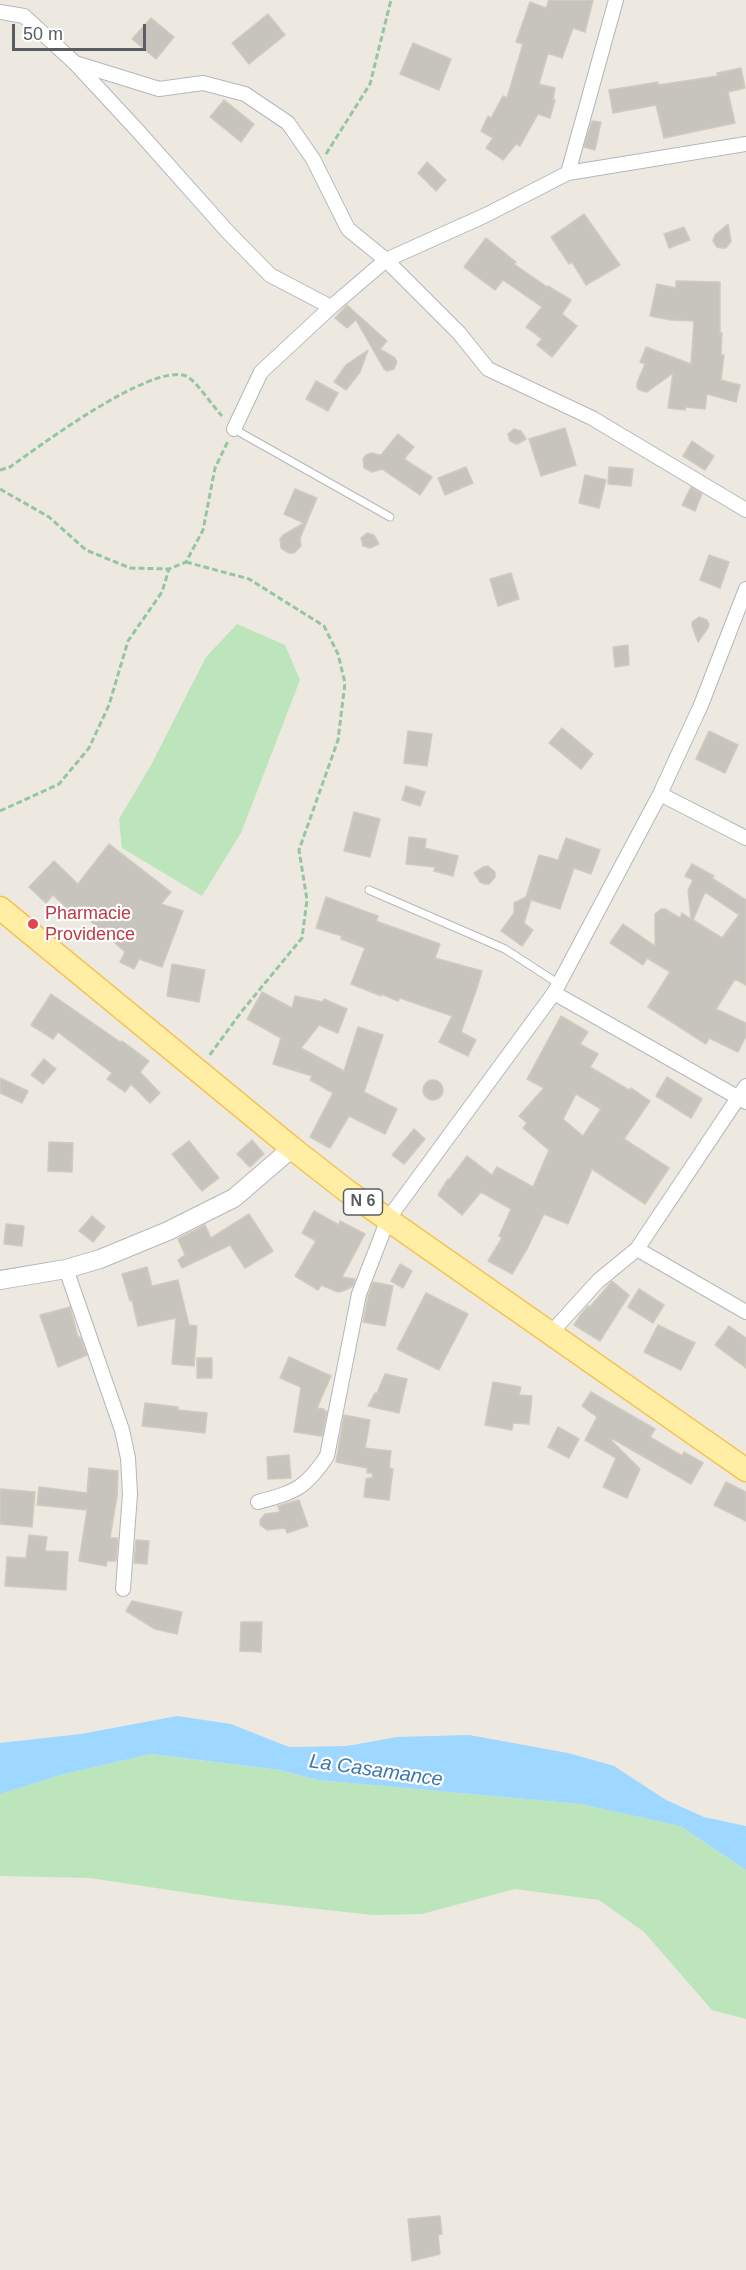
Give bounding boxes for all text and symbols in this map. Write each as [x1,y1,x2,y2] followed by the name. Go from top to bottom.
[15,12,148,50] scale bar
[23,24,63,44] text: 50 m
[45,903,135,946] place label: Pharmacie Providence
[26,917,40,931] marker: Pharmacie Providence
[344,1189,382,1215] road number: N 6
[308,1750,444,1792] water label: La Casamance

